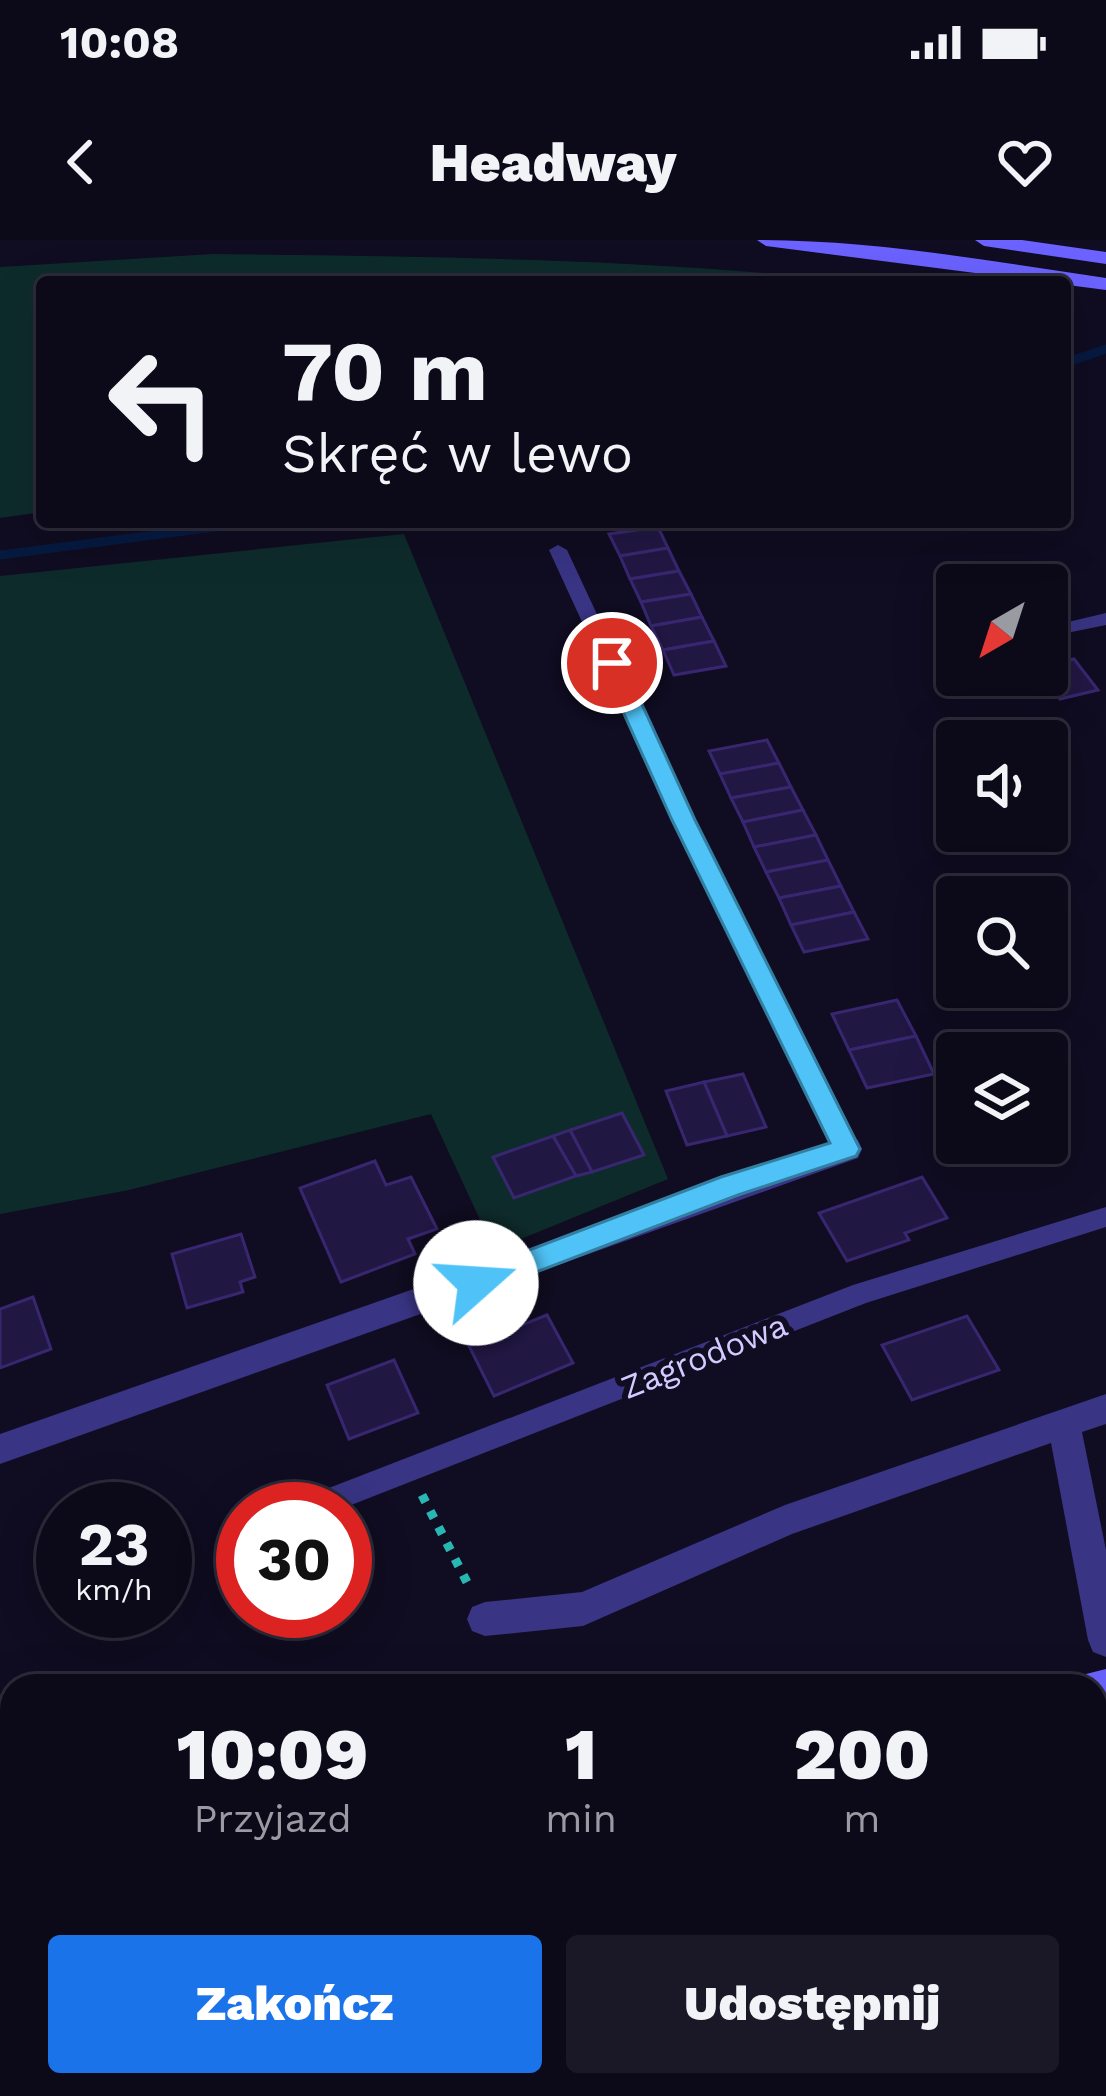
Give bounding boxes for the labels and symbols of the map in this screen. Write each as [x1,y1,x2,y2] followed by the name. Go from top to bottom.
[936,564,1068,696] north arrow
[561,612,663,714] pin
[413,1220,539,1346] position arrow
[615,1305,793,1407] street label: Zagrodowa
[216,1482,372,1638] speed limit sign: 30

